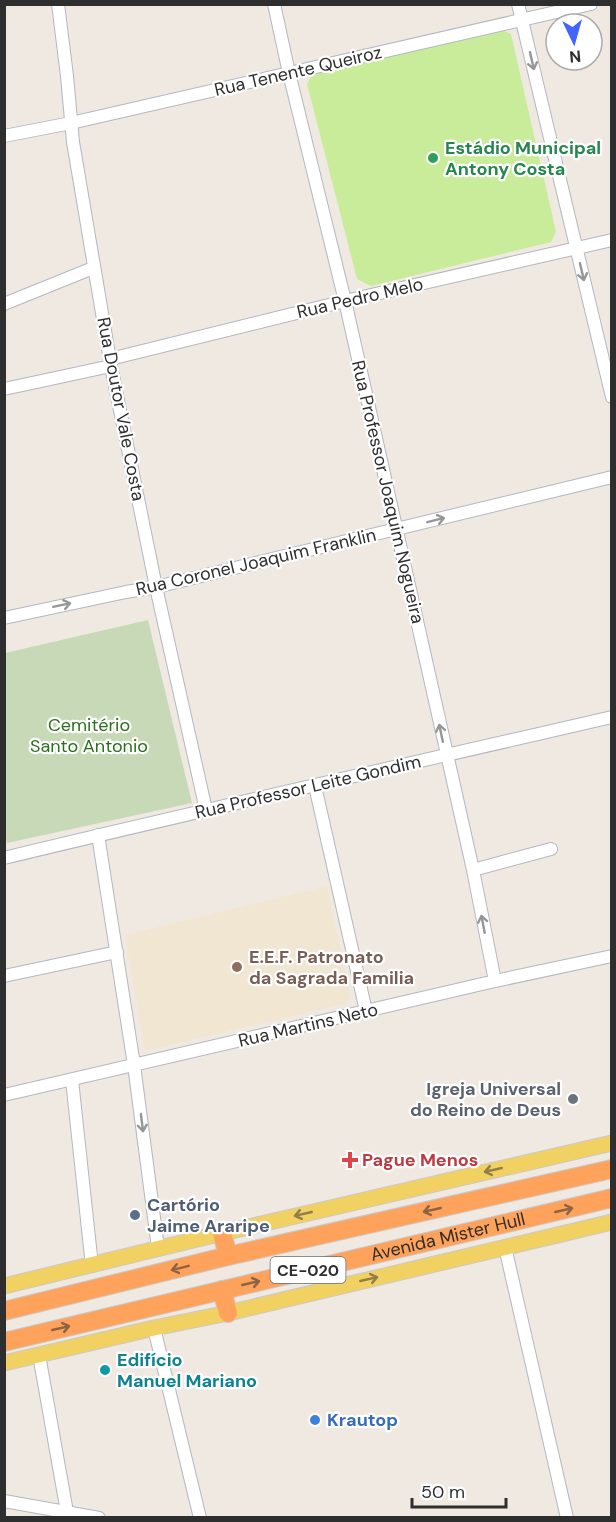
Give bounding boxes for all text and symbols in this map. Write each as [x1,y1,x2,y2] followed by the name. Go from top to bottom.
[544,12,604,72] north arrow
[212,40,384,102] street label: Rua Tenente Queiroz
[569,45,582,67] text: N
[526,52,538,71] one-way arrow
[445,136,601,181] place label: Estádio Municipal Antony Costa
[426,151,440,165] marker: Estádio Municipal Antony Costa
[576,262,588,281] one-way arrow
[295,272,425,324] street label: Rua Pedro Melo
[91,315,151,503] street label: Rua Doutor Vale Costa
[346,358,430,626] street label: Rua Professor Joaquim Nogueira
[426,513,445,525] one-way arrow
[133,523,379,601] street label: Rua Coronel Joaquim Franklin
[51,599,71,610] one-way arrow
[30,713,148,758] park label: Cemitério Santo Antonio
[435,724,446,743] one-way arrow
[193,749,423,825] street label: Rua Professor Leite Gondim
[477,914,488,934] one-way arrow
[249,945,414,990] place label: E.E.F. Patronato da Sagrada Familia
[230,960,244,974] marker: E.E.F. Patronato da Sagrada Familia
[236,997,380,1053] street label: Rua Martins Neto
[410,1077,561,1122] place label: Igreja Universal do Reino de Deus
[566,1092,580,1106] marker: Igreja Universal do Reino de Deus
[136,1113,147,1133] one-way arrow
[362,1148,478,1172] place label: Pague Menos
[343,1153,357,1167] marker: Pague Menos
[484,1165,503,1177] one-way arrow
[147,1193,270,1238] place label: Cartório Jaime Araripe
[554,1203,573,1215] one-way arrow
[422,1205,442,1216] one-way arrow
[368,1207,527,1267] street label: Avenida Mister Hull
[128,1208,142,1222] marker: Cartório Jaime Araripe
[294,1209,313,1221] one-way arrow
[270,1257,346,1283] road number: CE-020
[171,1262,190,1274] one-way arrow
[359,1273,378,1285] one-way arrow
[241,1277,260,1289] one-way arrow
[52,1322,71,1334] one-way arrow
[117,1348,257,1393] place label: Edifício Manuel Mariano
[98,1363,112,1377] marker: Edifício Manuel Mariano
[327,1408,398,1432] place label: Krautop
[308,1413,322,1427] marker: Krautop
[412,1471,506,1509] scale bar
[421,1480,465,1504] text: 50 m

